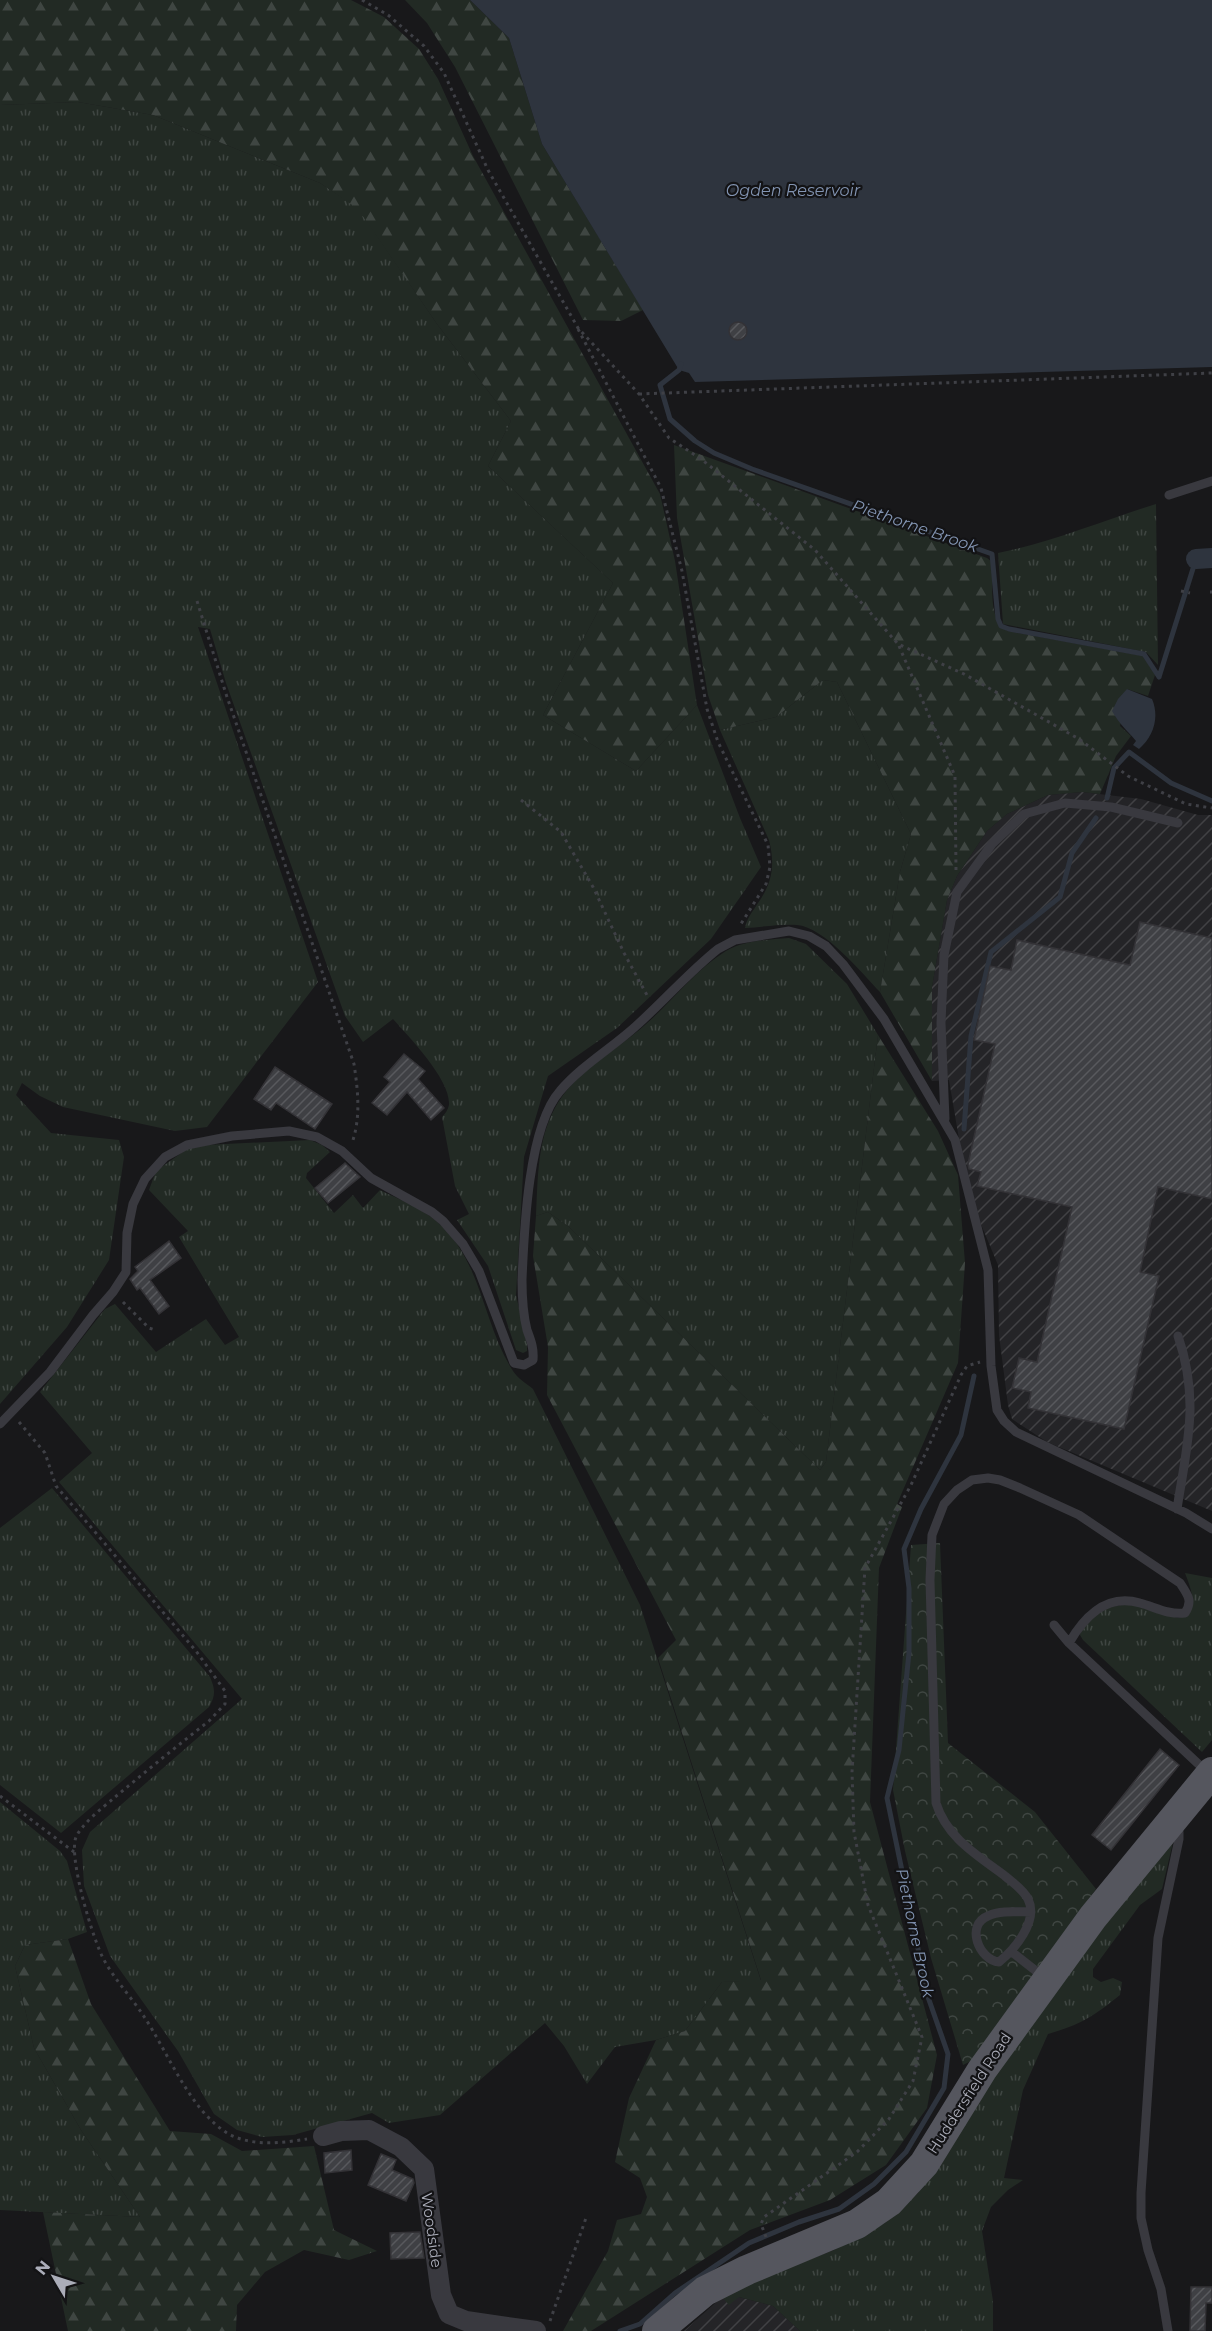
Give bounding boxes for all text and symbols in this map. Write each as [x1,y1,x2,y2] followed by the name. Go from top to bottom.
[726,181,861,200] water label: Ogden Reservoir
[850,496,982,557] water label: Piethorne Brook
[892,1867,938,2001] water label: Piethorne Brook
[923,2029,1015,2157] street label: Huddersfield Road
[417,2191,447,2269] street label: Woodside
[24,2247,84,2307] north arrow
[31,2257,54,2279] text: N

